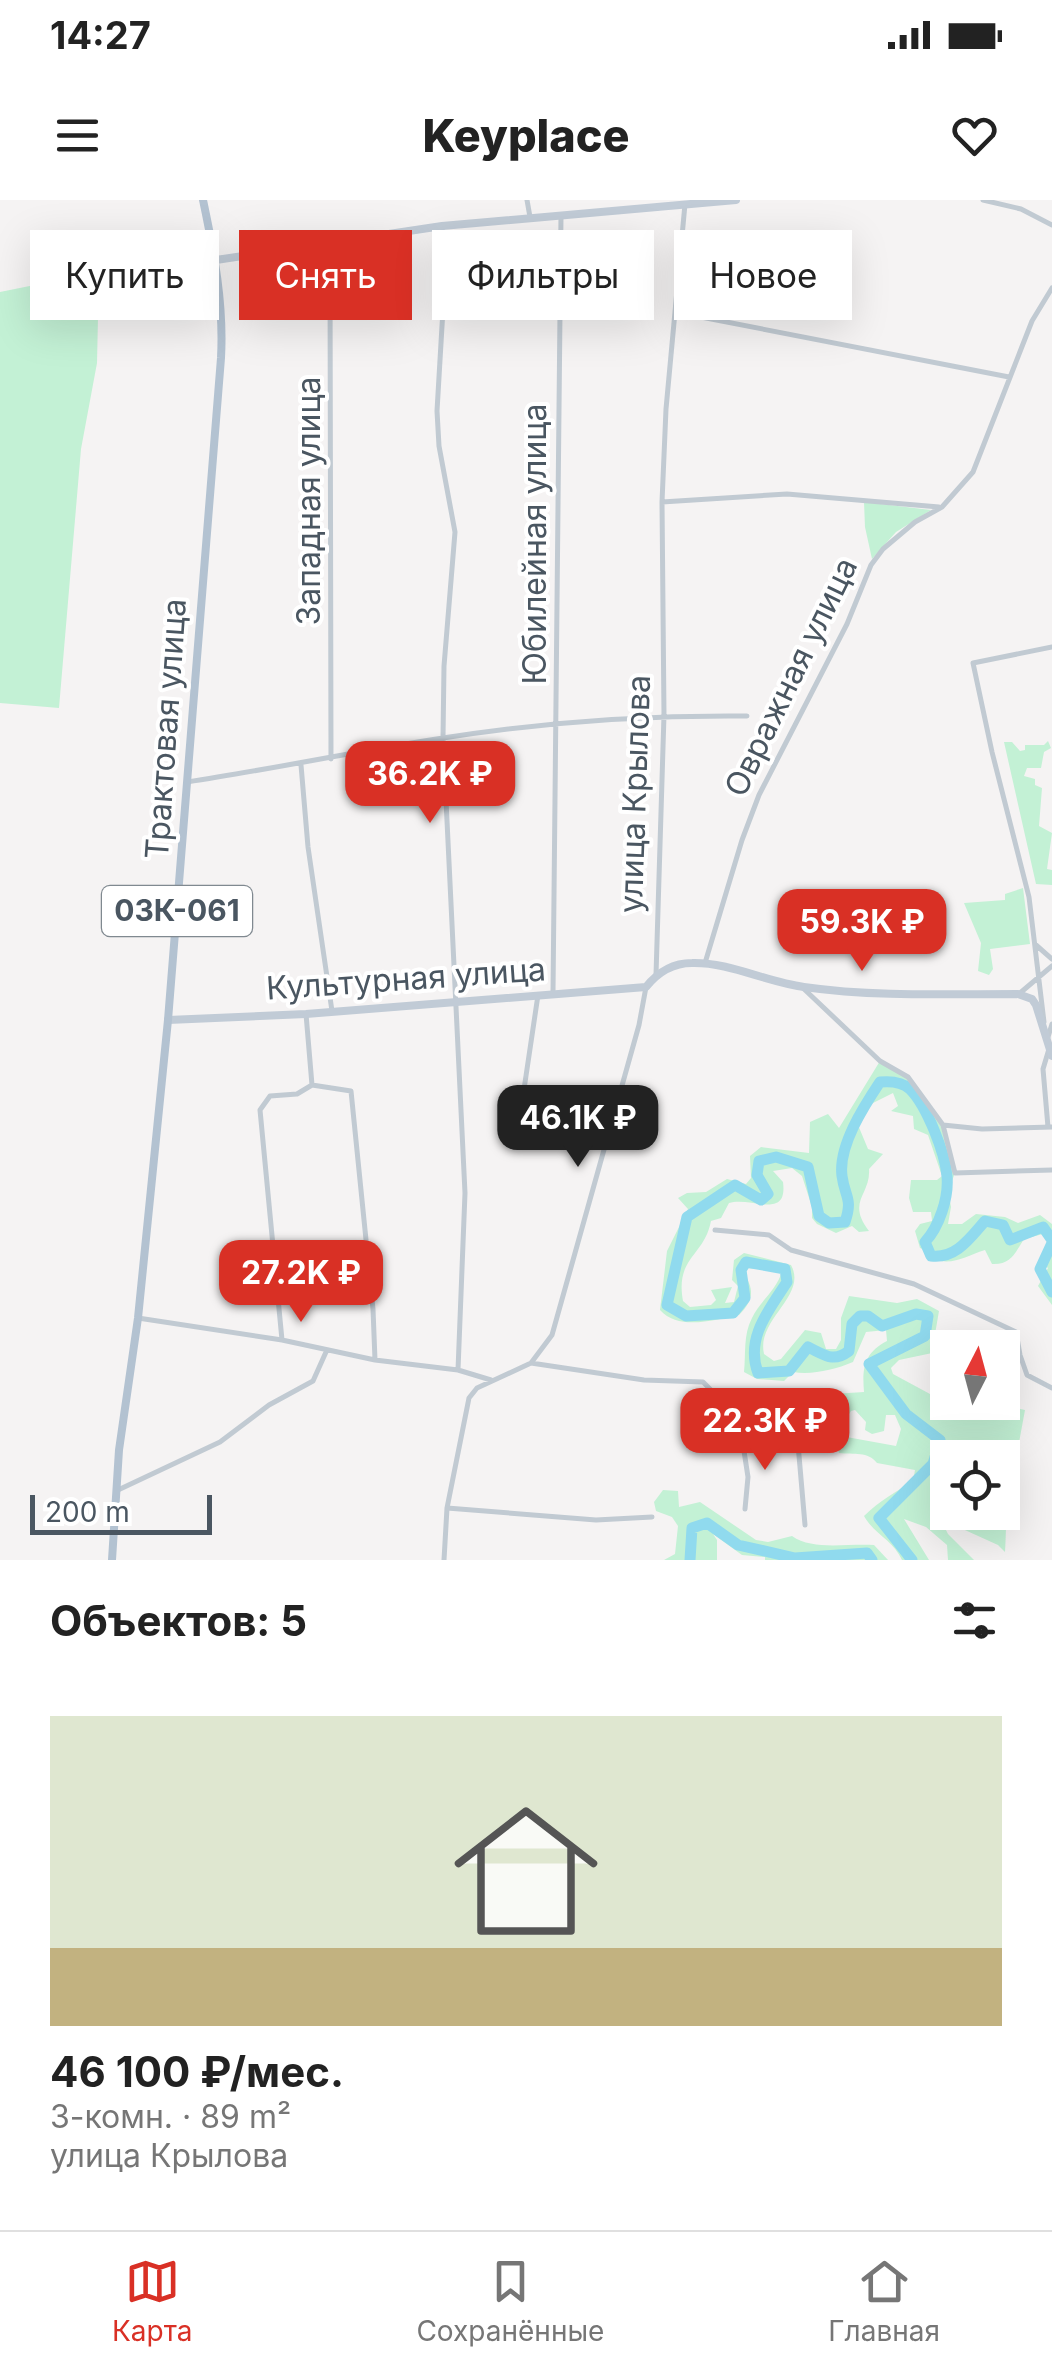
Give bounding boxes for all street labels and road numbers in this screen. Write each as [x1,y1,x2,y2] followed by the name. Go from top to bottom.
[289,376,328,626] street label: Западная улица
[515,404,554,684] street label: Юбилейная улица
[716,551,865,803] street label: Овражная улица
[137,597,194,861] street label: Трактовая улица
[611,674,658,914] street label: улица Крылова
[102,886,252,936] road number: 03К-061
[265,949,547,1008] street label: Культурная улица

